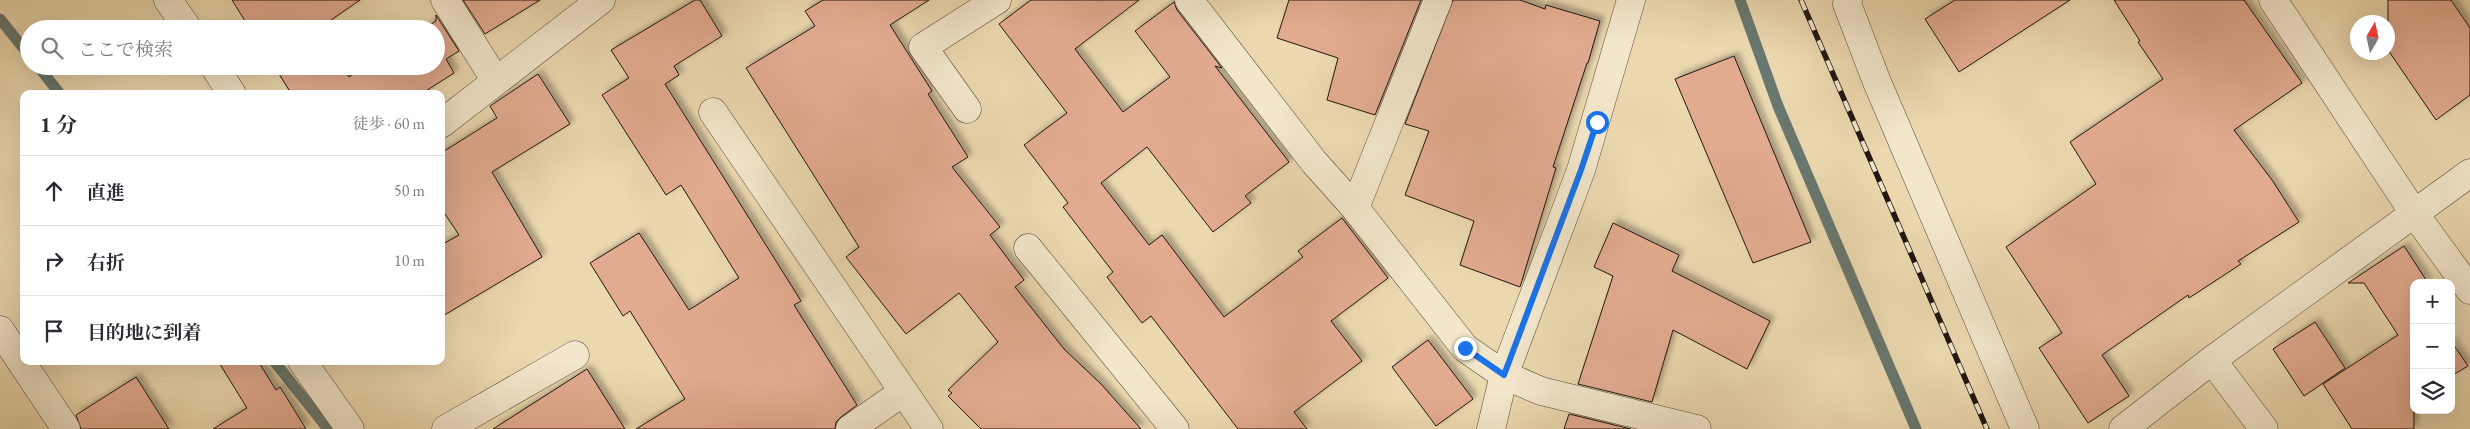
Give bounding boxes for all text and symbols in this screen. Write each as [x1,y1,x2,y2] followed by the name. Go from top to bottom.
[2350,15,2395,60] north arrow
[20,20,445,75] search box
[38,34,66,62] icon: search
[78,37,173,62] text: ここで検索
[40,111,77,138] text: 1 分
[1586,111,1609,134] route start
[352,113,425,134] text: 徒歩 · 60 m
[40,177,68,205] icon: ahead
[87,180,125,205] text: 直進
[394,180,425,201] text: 50 m
[40,247,68,275] icon: right
[87,250,125,275] text: 右折
[394,250,425,271] text: 10 m
[2410,279,2455,414] map controls
[2410,279,2455,324] button: +
[40,317,68,345] icon: arrive
[87,320,201,345] text: 目的地に到着
[2410,324,2455,369] button: −
[1454,337,1477,360] route end
[2410,369,2455,414] button: layers

